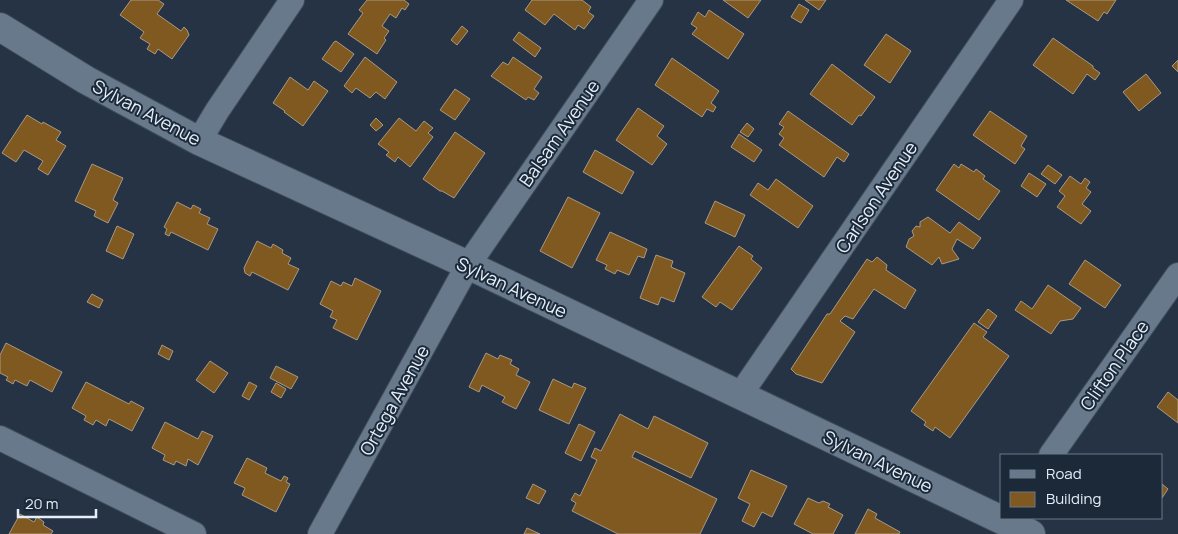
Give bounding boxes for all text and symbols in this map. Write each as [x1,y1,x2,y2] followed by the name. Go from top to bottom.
[89,73,205,151] street label: Sylvan Avenue
[513,75,605,191] street label: Balsam Avenue
[830,137,922,257] street label: Carlson Avenue
[453,251,571,323] street label: Sylvan Avenue
[1074,315,1154,415] street label: Clifton Place
[354,340,434,460] street label: Ortega Avenue
[819,424,937,498] street label: Sylvan Avenue
[1000,454,1163,519] legend
[1046,463,1082,484] text: Road
[18,486,95,518] scale bar
[1046,488,1101,509] text: Building
[25,493,58,514] text: 20 m

